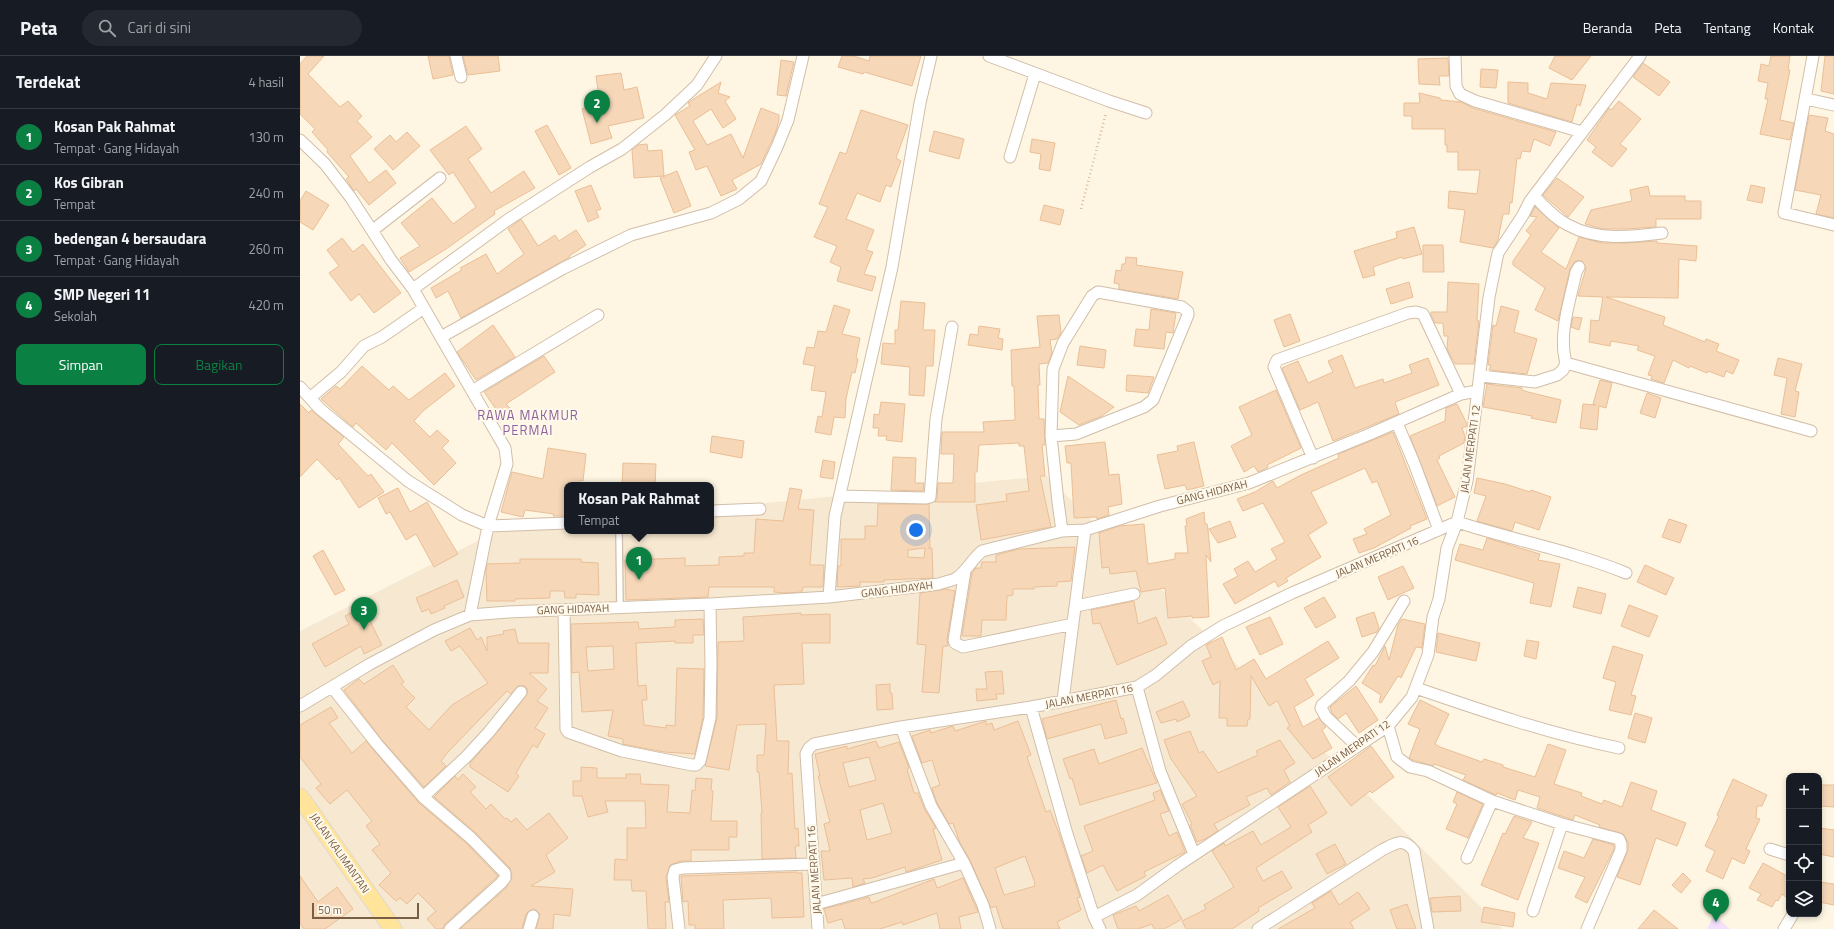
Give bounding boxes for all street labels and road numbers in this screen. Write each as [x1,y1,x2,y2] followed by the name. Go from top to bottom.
[1456,404,1484,494] street label: JALAN MERPATI 12
[1175,475,1249,509] street label: GANG HIDAYAH
[1333,532,1421,582] street label: JALAN MERPATI 16
[860,577,934,601] street label: GANG HIDAYAH
[537,600,609,618] street label: GANG HIDAYAH
[1044,680,1134,712] street label: JALAN MERPATI 16
[1311,716,1393,780] street label: JALAN MERPATI 12
[306,810,374,896] street label: JALAN KALIMANTAN
[803,825,825,915] street label: JALAN MERPATI 16

